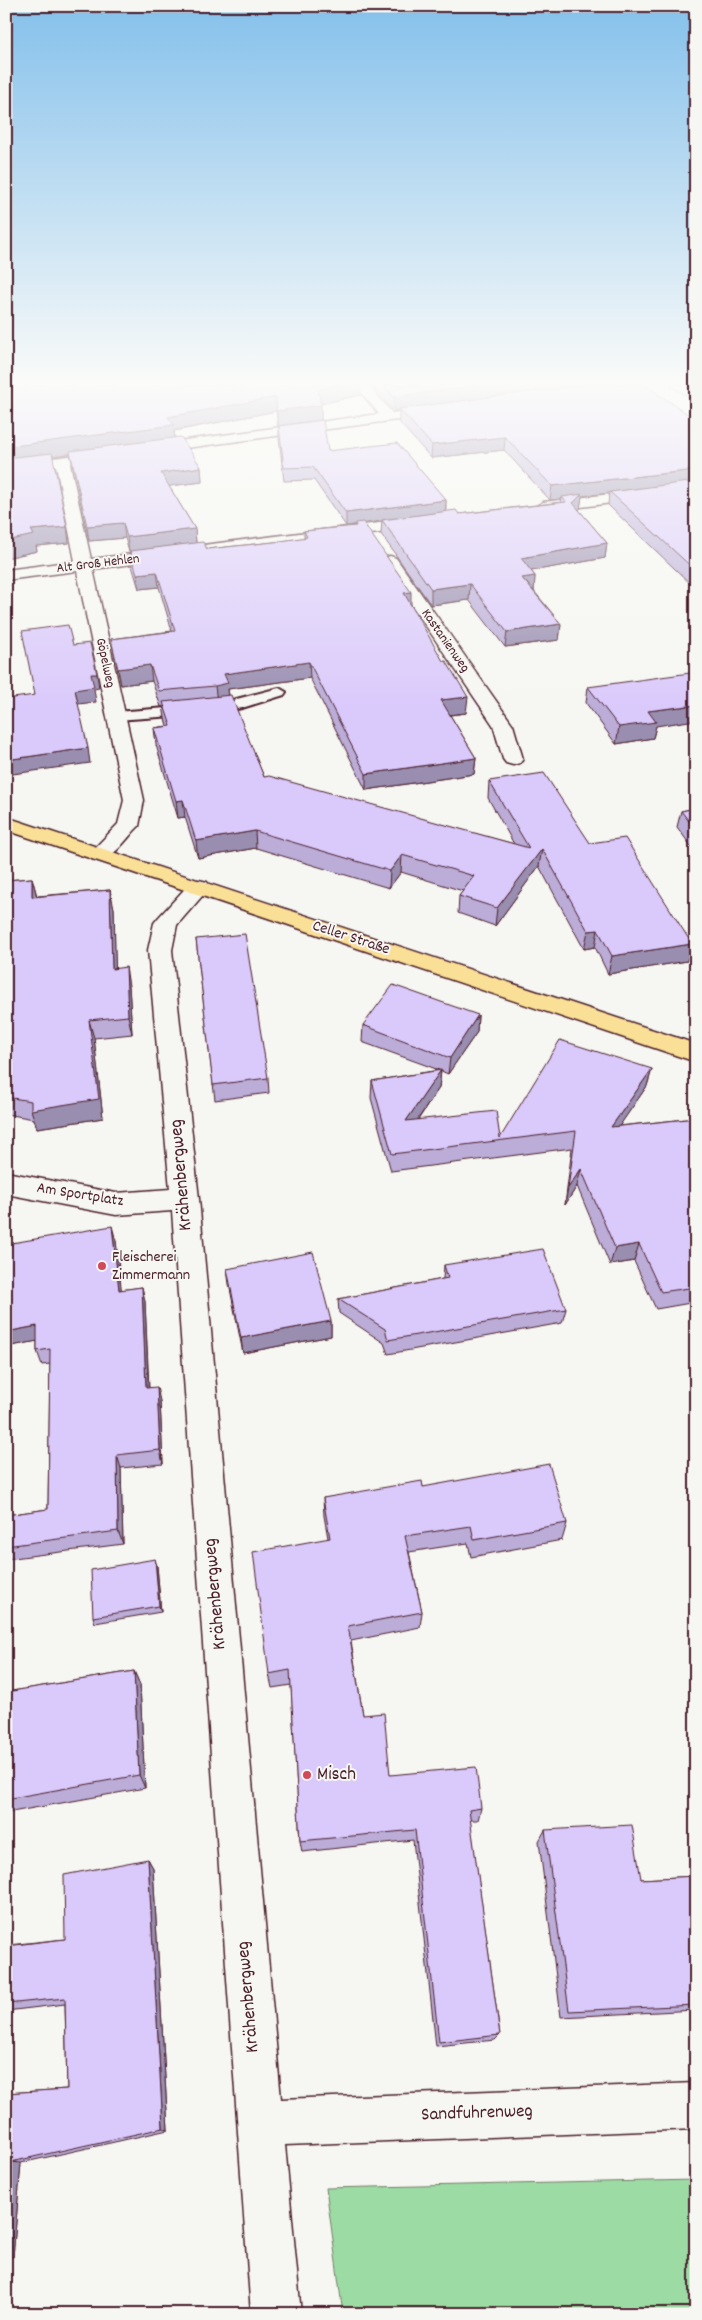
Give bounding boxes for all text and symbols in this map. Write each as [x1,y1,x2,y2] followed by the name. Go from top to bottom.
[55,549,141,579] street label: Alt Groß Hehlen
[416,605,474,677] street label: Kastanienweg
[90,636,120,690] street label: Göpelweg
[309,915,393,961] street label: Celler Straße
[164,1118,200,1232] street label: Krähenbergweg
[35,1177,125,1213] street label: Am Sportplatz
[112,1246,190,1287] place label: Fleischerei Zimmermann
[96,1260,108,1272] marker: Fleischerei Zimmermann
[198,1537,234,1651] street label: Krähenbergweg
[317,1762,356,1789] place label: Misch
[301,1769,313,1781] marker: Misch
[231,1940,267,2054] street label: Krähenbergweg
[421,2099,533,2129] street label: Sandfuhrenweg

